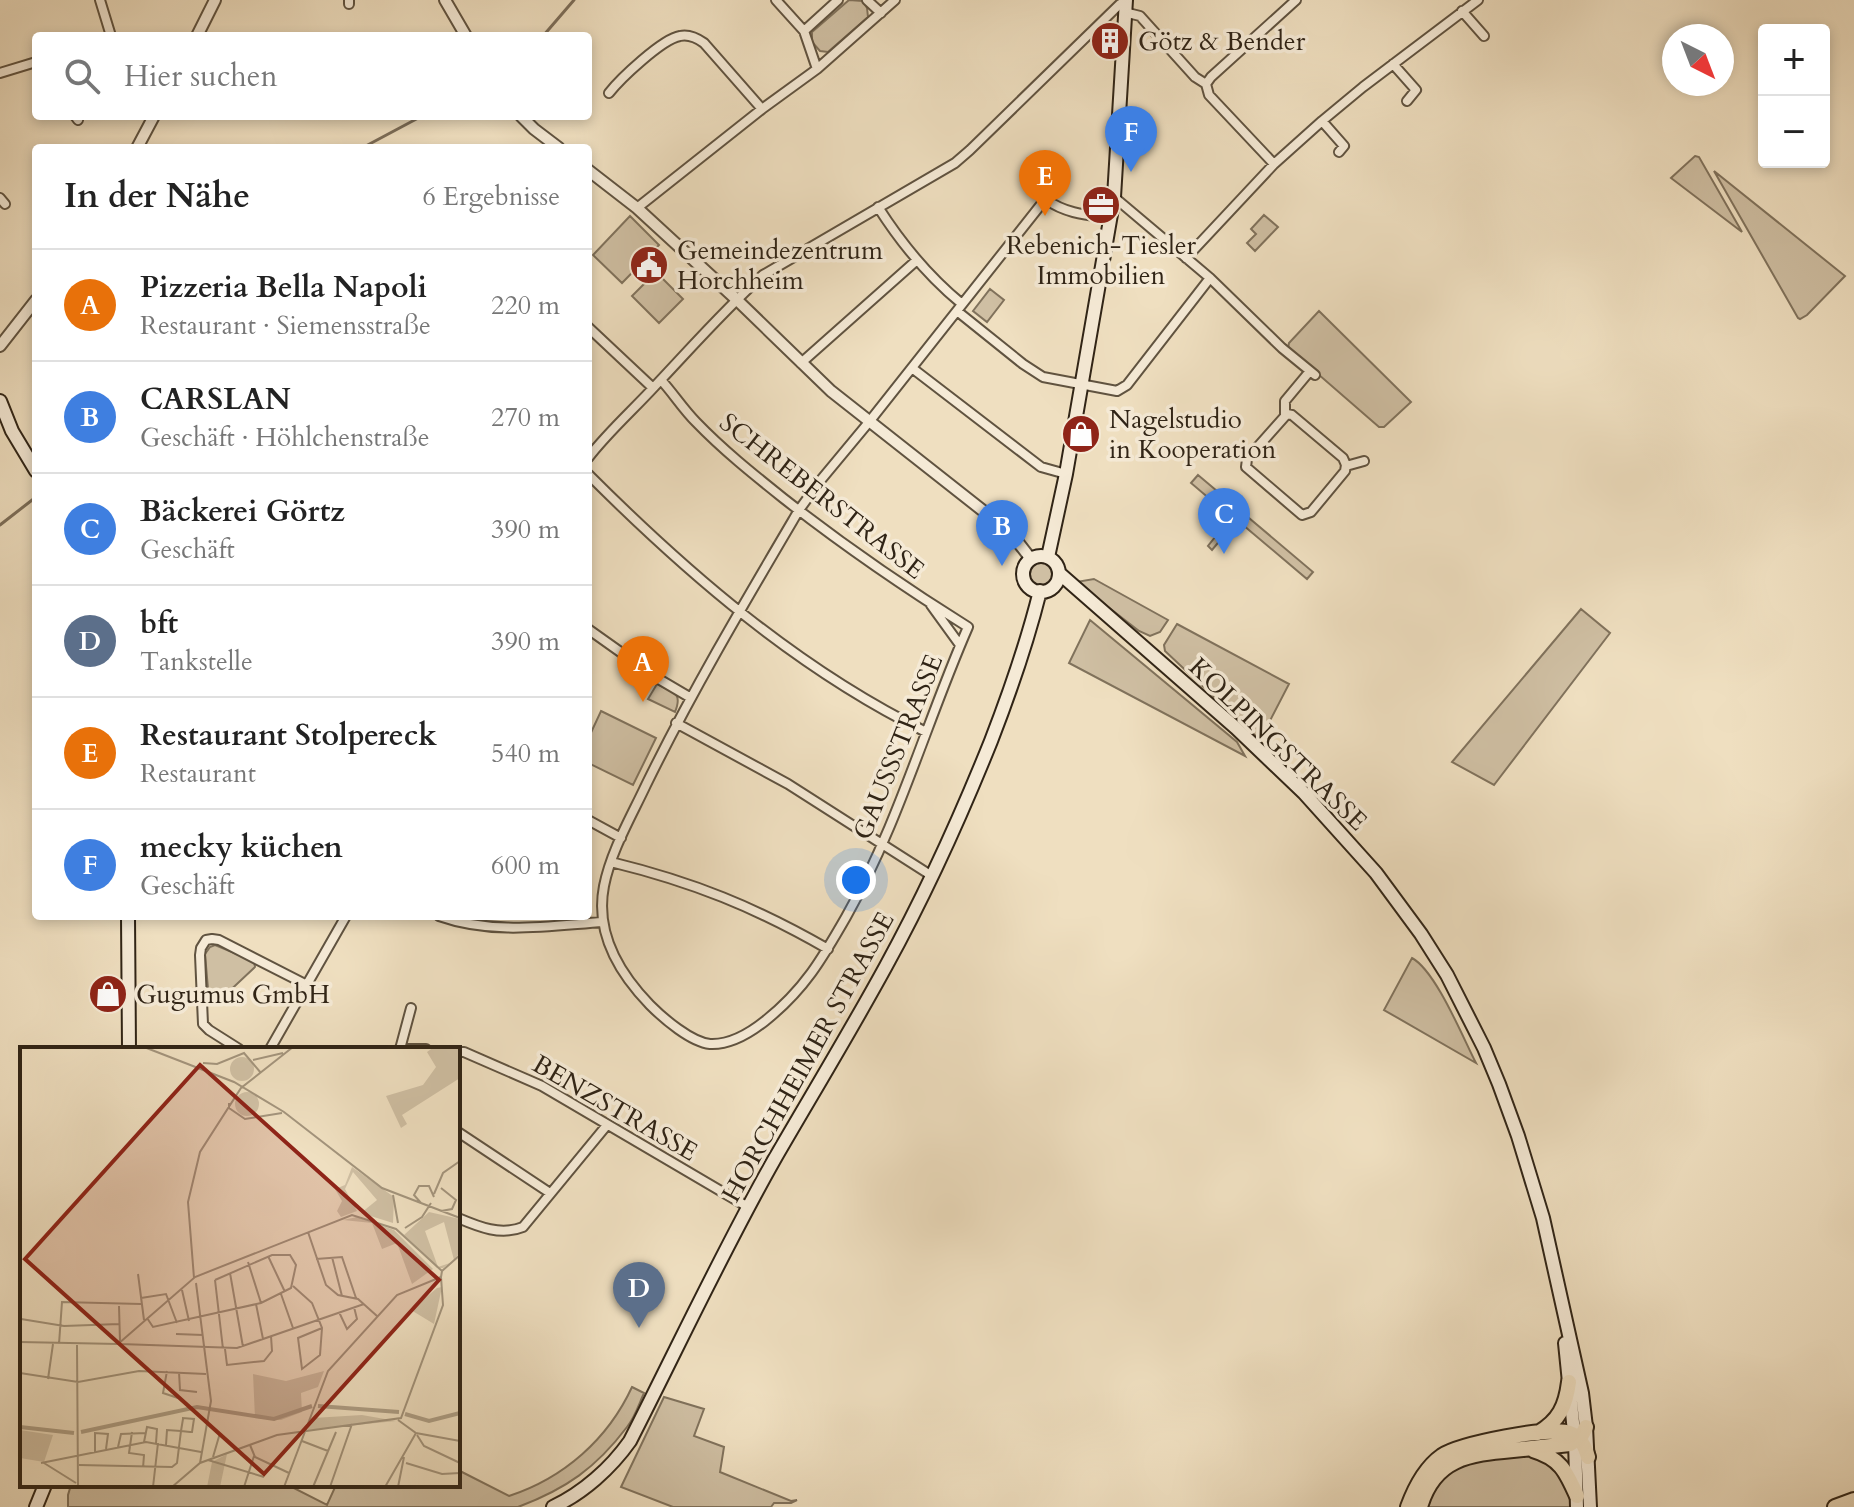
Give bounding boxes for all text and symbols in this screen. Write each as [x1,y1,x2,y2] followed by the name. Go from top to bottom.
[1089,20,1131,62] building icon: Götz & Bender
[1138,24,1306,59] place label: Götz & Bender
[1662,24,1734,96] north arrow
[1758,24,1830,168] map controls
[1758,24,1830,96] button: +
[32,32,592,120] search box
[60,54,104,98] icon: search
[124,56,277,97] text: Hier suchen
[1758,96,1830,168] button: −
[1105,106,1157,172] pin: F
[1019,150,1071,216] pin: E
[64,173,250,219] text: In der Nähe
[423,179,560,214] text: 6 Ergebnisse
[1080,184,1122,226] office icon: Rebenich-Tiesler Immobilien
[1006,228,1197,293] place label: Rebenich-Tiesler Immobilien
[677,233,883,298] place label: Gemeindezentrum Horchheim
[628,244,670,286] public building icon: Gemeindezentrum Horchheim
[140,267,427,308] text: Pizzeria Bella Napoli
[80,288,100,323] text: A
[491,288,560,323] text: 220 m
[140,308,431,343] text: Restaurant · Siemensstraße
[140,379,291,420] text: CARSLAN
[81,400,99,435] text: B
[491,400,560,435] text: 270 m
[1109,402,1276,467] place label: Nagelstudio in Kooperation
[712,405,932,587] street label: SCHREBERSTRASSE
[1060,413,1102,455] shop icon: Nagelstudio in Kooperation
[140,420,430,455] text: Geschäft · Höhlchenstraße
[1198,488,1250,554] pin: C
[140,491,345,532] text: Bäckerei Görtz
[976,500,1028,566] pin: B
[80,512,100,547] text: C
[491,512,560,547] text: 390 m
[140,532,235,567] text: Geschäft
[140,603,178,644] text: bft
[79,624,101,659] text: D
[491,624,560,659] text: 390 m
[617,636,669,702] pin: A
[140,644,253,679] text: Tankstelle
[845,649,951,845] street label: GAUSSSTRASSE
[1181,650,1375,838] street label: KOLPINGSTRASSE
[140,715,437,756] text: Restaurant Stolpereck
[82,736,98,771] text: E
[491,736,560,771] text: 540 m
[140,756,256,791] text: Restaurant
[140,827,343,868] text: mecky küchen
[82,848,98,883] text: F
[491,848,560,883] text: 600 m
[836,860,876,900] your location
[140,868,235,903] text: Geschäft
[713,906,903,1208] street label: HORCHHEIMER STRASSE
[87,973,129,1015] shop icon: Gugumus GmbH
[136,977,330,1012] place label: Gugumus GmbH
[20,1047,460,1487] inset map
[526,1047,704,1169] street label: BENZSTRASSE
[613,1262,665,1328] pin: D

